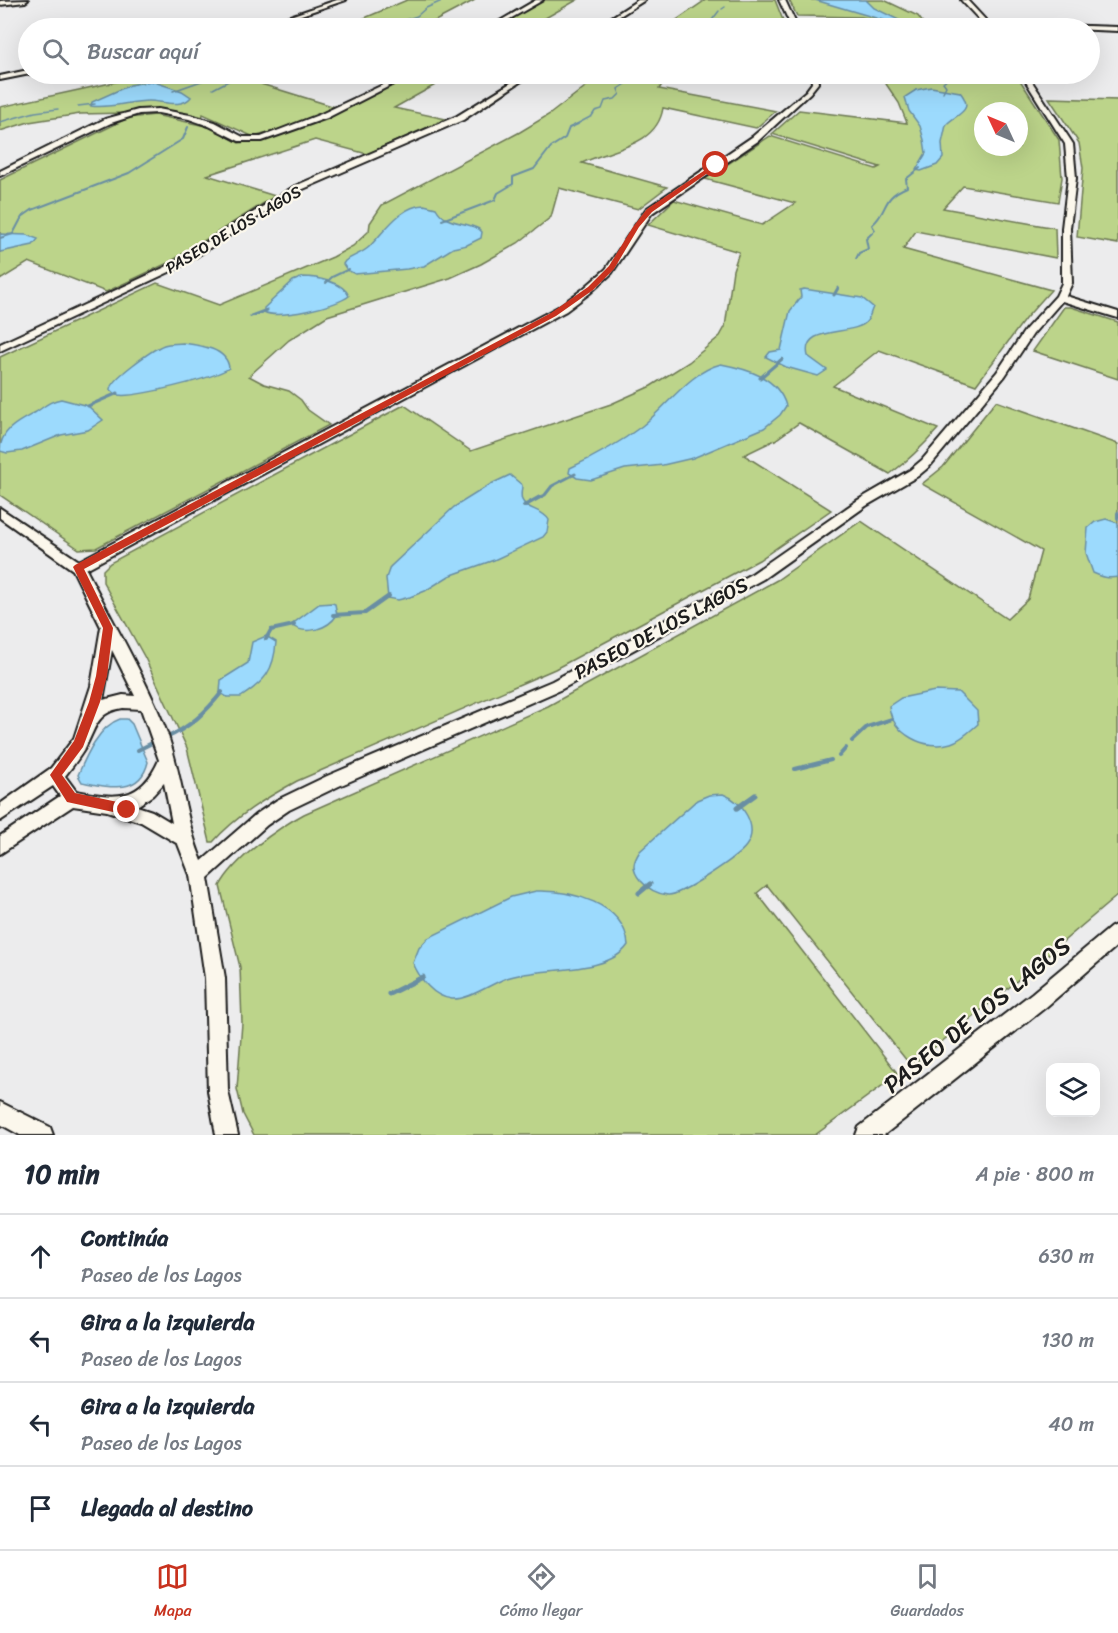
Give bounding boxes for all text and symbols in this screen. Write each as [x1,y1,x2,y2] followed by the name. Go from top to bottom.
[18,18,1100,84] search box
[87,32,199,71] text: Buscar aquí
[39,35,72,68] icon: search
[974,102,1028,156] north arrow
[702,151,728,177] route start
[159,177,307,282] street label: PASEO DE LOS LAGOS
[567,567,755,689] street label: PASEO DE LOS LAGOS
[113,796,139,822] route end
[873,926,1081,1104] street label: PASEO DE LOS LAGOS
[1046,1063,1100,1117] map controls
[1046,1063,1100,1117] button: layers
[24,1151,100,1197] text: 10 min
[976,1157,1094,1192] text: A pie · 800 m
[81,1219,168,1258] text: Continúa
[1038,1239,1094,1274] text: 630 m
[24,1240,57,1273] icon: ahead
[81,1258,242,1293] text: Paseo de los Lagos
[81,1303,254,1342] text: Gira a la izquierda
[1041,1323,1094,1358] text: 130 m
[24,1324,57,1357] icon: left
[81,1342,242,1377] text: Paseo de los Lagos
[81,1387,254,1426] text: Gira a la izquierda
[1048,1407,1094,1442] text: 40 m
[24,1408,57,1441] icon: left
[81,1426,242,1461] text: Paseo de los Lagos
[81,1489,253,1528] text: Llegada al destino
[24,1492,57,1525] icon: arrive
[154,1560,192,1625] tab: Mapa
[500,1560,582,1625] tab: Cómo llegar
[890,1560,964,1625] tab: Guardados

